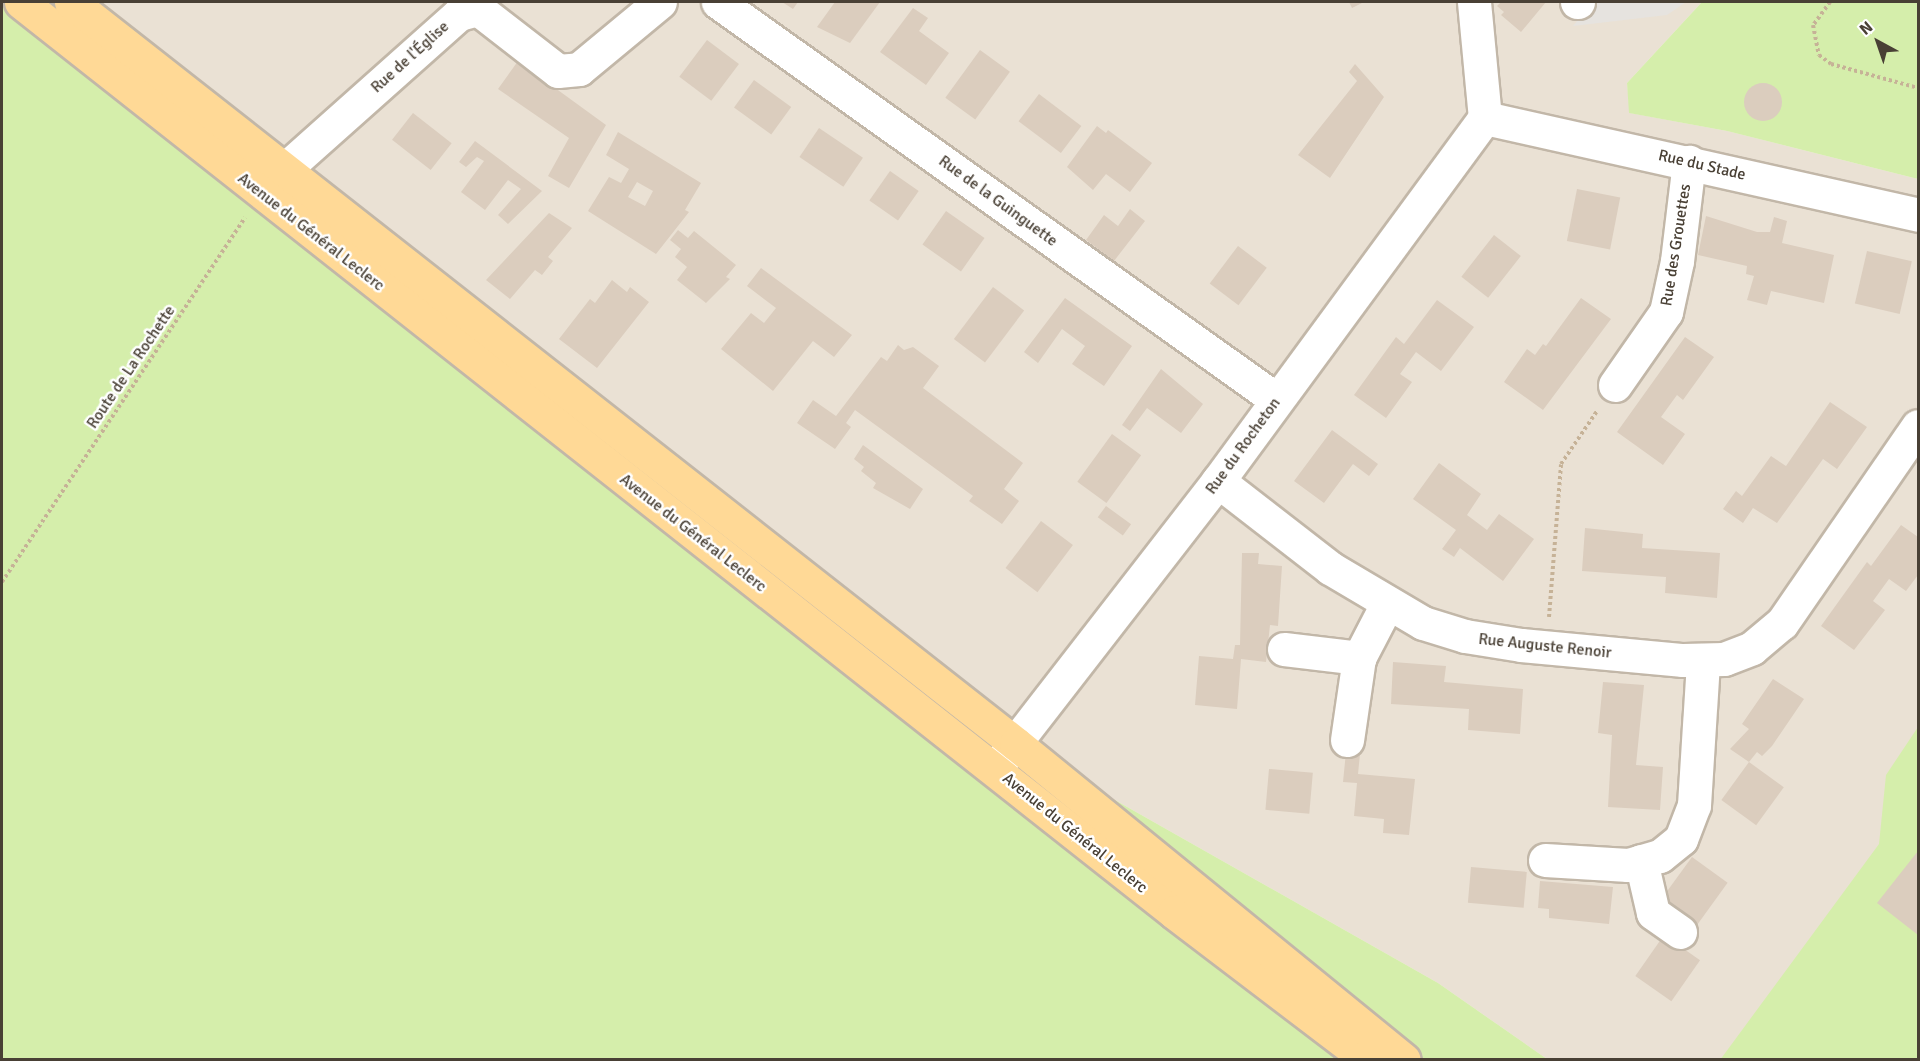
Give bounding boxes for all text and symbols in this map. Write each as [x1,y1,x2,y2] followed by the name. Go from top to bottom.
[1848,12,1908,72] north arrow
[367,17,453,97] street label: Rue de l'Église
[1856,17,1877,39] text: N
[1656,146,1748,184] street label: Rue du Stade
[935,151,1061,251] street label: Rue de la Guinguette
[234,169,388,295] street label: Avenue du Général Leclerc
[1657,183,1695,307] street label: Rue des Grouettes
[83,302,179,432] street label: Route de La Rochette
[1202,394,1284,498] street label: Rue du Rocheton
[616,470,770,596] street label: Avenue du Général Leclerc
[1478,629,1612,663] street label: Rue Auguste Renoir
[999,769,1151,897] street label: Avenue du Général Leclerc

